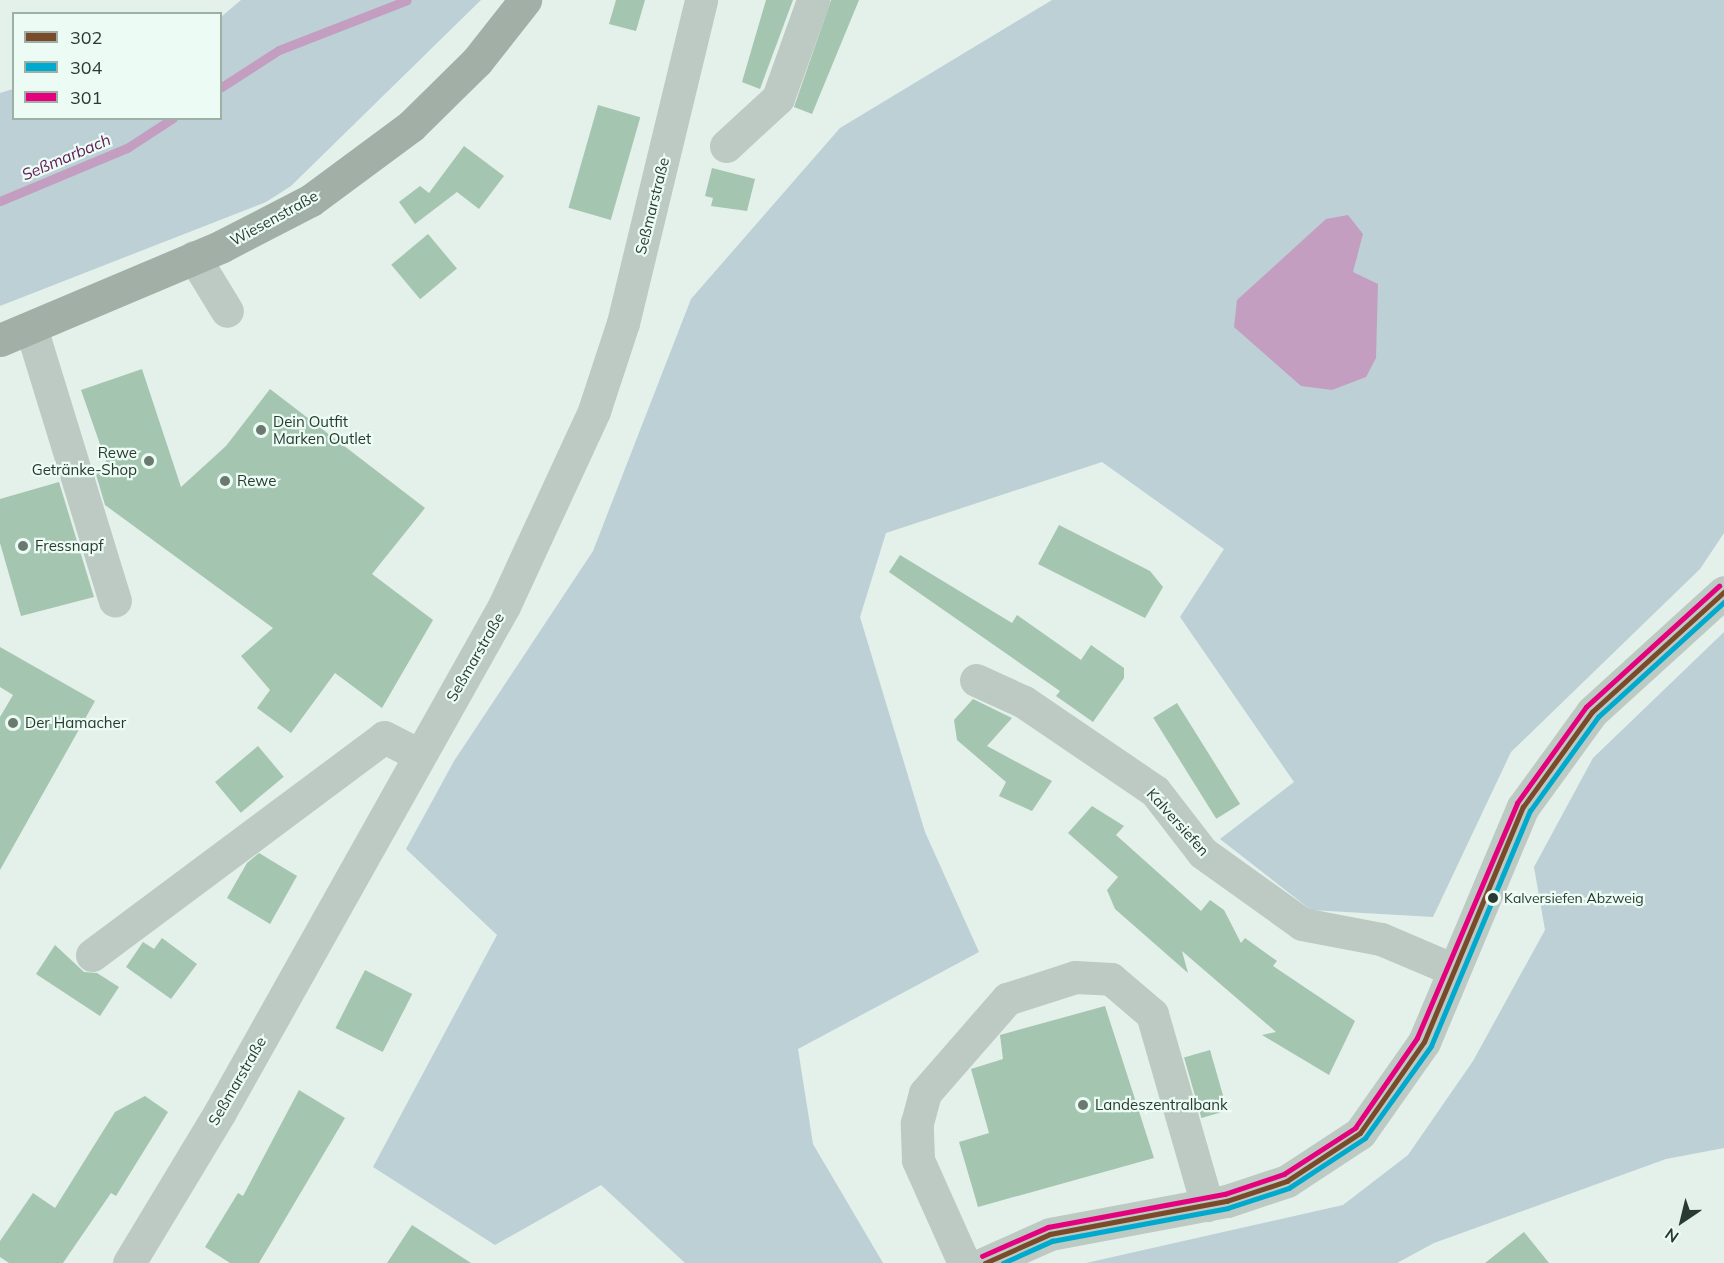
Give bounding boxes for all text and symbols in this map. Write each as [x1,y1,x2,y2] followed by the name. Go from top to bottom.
[12,12,222,120] legend
[70,26,102,49] text: 302
[70,56,102,79] text: 304
[70,86,102,109] text: 301
[19,130,113,184] water label: Seßmarbach
[631,156,673,256] street label: Seßmarstraße
[227,187,321,249] street label: Wiesenstraße
[273,412,371,447] place label: Dein Outfit Marken Outlet
[254,423,268,437] marker: Dein Outfit Marken Outlet
[32,443,137,478] place label: Rewe Getränke-Shop
[142,454,156,468] marker: Rewe Getränke-Shop
[237,472,276,490] place label: Rewe
[218,474,232,488] marker: Rewe
[35,537,103,555] place label: Fressnapf
[16,539,30,553] marker: Fressnapf
[442,610,508,704] street label: Seßmarstraße
[25,714,126,732] place label: Der Hamacher
[6,716,20,730] marker: Der Hamacher
[1143,785,1213,859] street label: Kalversiefen
[1504,890,1644,906] place label: Kalversiefen Abzweig
[1487,892,1499,904] marker: Kalversiefen Abzweig
[204,1034,270,1128] street label: Seßmarstraße
[1095,1096,1228,1114] place label: Landeszentralbank
[1076,1098,1090,1112] marker: Landeszentralbank
[1652,1191,1712,1251] north arrow
[1661,1224,1682,1247] text: N

